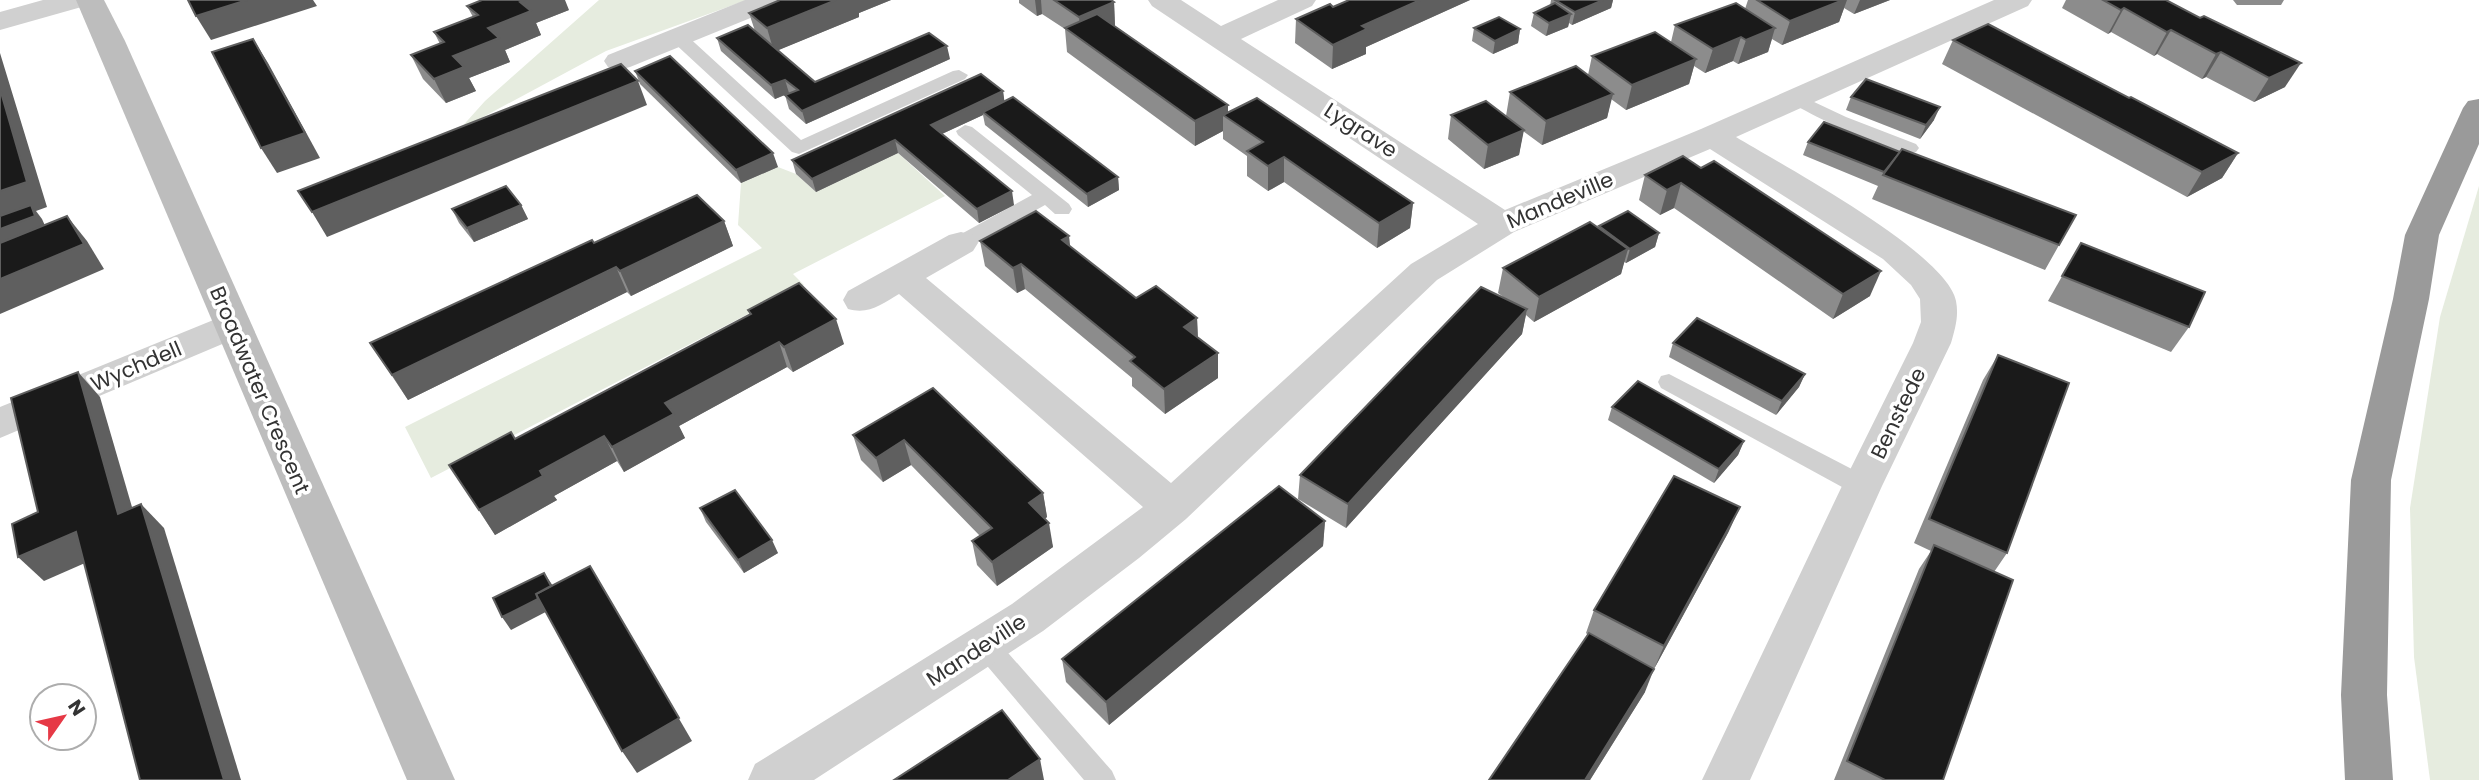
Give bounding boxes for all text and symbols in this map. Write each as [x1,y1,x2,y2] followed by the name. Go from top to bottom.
[1319,96,1403,164] street label: Lygrave
[1502,165,1618,235] street label: Mandeville
[203,282,317,498] street label: Broadwater Crescent
[86,334,186,398] street label: Wychdell
[1863,363,1933,463] street label: Benstede
[921,607,1031,693] street label: Mandeville
[28,682,98,752] north arrow
[61,694,92,721] text: N

